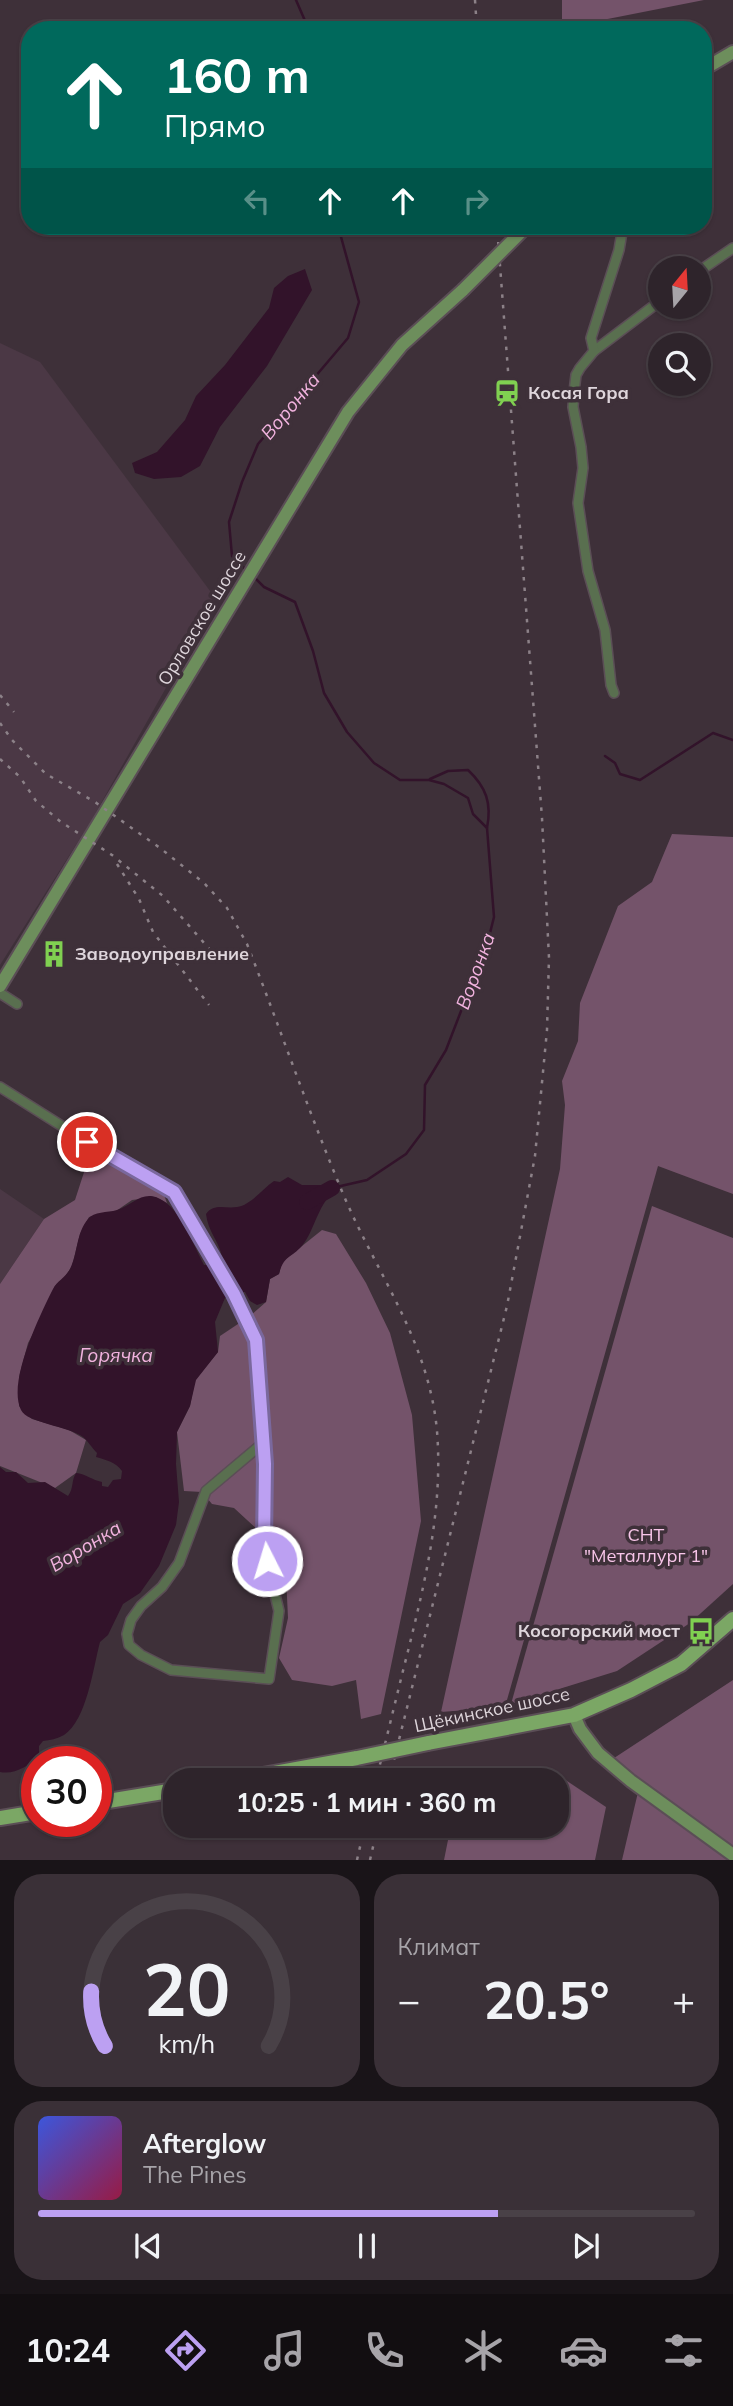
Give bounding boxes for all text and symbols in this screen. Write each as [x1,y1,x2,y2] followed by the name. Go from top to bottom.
[164,44,310,105] text: 160 m
[49,49,140,140] icon: ahead
[164,105,266,145] text: Прямо
[238,182,276,220] icon: left
[311,182,349,220] icon: ahead
[384,182,422,220] icon: ahead
[457,182,495,220] icon: right
[648,256,710,318] north arrow
[648,256,711,396] map controls
[648,333,711,396] button: search
[255,368,325,444] water label: Воронка
[492,378,522,408] station icon: Косая Гора
[528,381,629,404] place label: Косая Гора
[152,546,251,689] street label: Орловское шоссе
[450,929,500,1013] water label: Воронка
[39,939,69,969] building icon: Заводоуправление
[75,942,249,965] place label: Заводоуправление
[57,1112,117,1172] pin
[68,1123,106,1161] icon: arrive
[79,1343,153,1367] water label: Горячка
[45,1515,125,1577] water label: Воронка
[584,1523,708,1567] park label: СНТ "Металлург 1"
[230,1524,304,1598] position arrow
[686,1616,716,1646] bus stop icon: Косогорский мост
[518,1619,680,1642] place label: Косогорский мост
[412,1682,572,1737] street label: Щёкинское шоссе
[21,1746,112,1837] speed limit sign: 30
[236,1786,496,1819] text: 10:25 · 1 мин · 360 m
[398,1932,480,1961] text: Климат
[143,1944,230,2035] text: 20
[483,1967,609,2032] text: 20.5°
[398,1976,420,2024] text: −
[672,1976,695,2024] text: +
[158,2028,215,2059] text: km/h
[143,2127,266,2160] text: Afterglow
[143,2160,247,2189] text: The Pines
[129,2227,167,2265] icon: previous
[348,2227,386,2265] icon: pause
[567,2227,605,2265] icon: next
[161,2326,210,2375] icon: directions
[260,2326,309,2375] icon: music
[360,2326,409,2375] icon: phone
[459,2326,508,2375] icon: climate
[559,2326,608,2375] icon: car
[659,2326,708,2375] icon: filters
[25,2330,110,2370] text: 10:24

